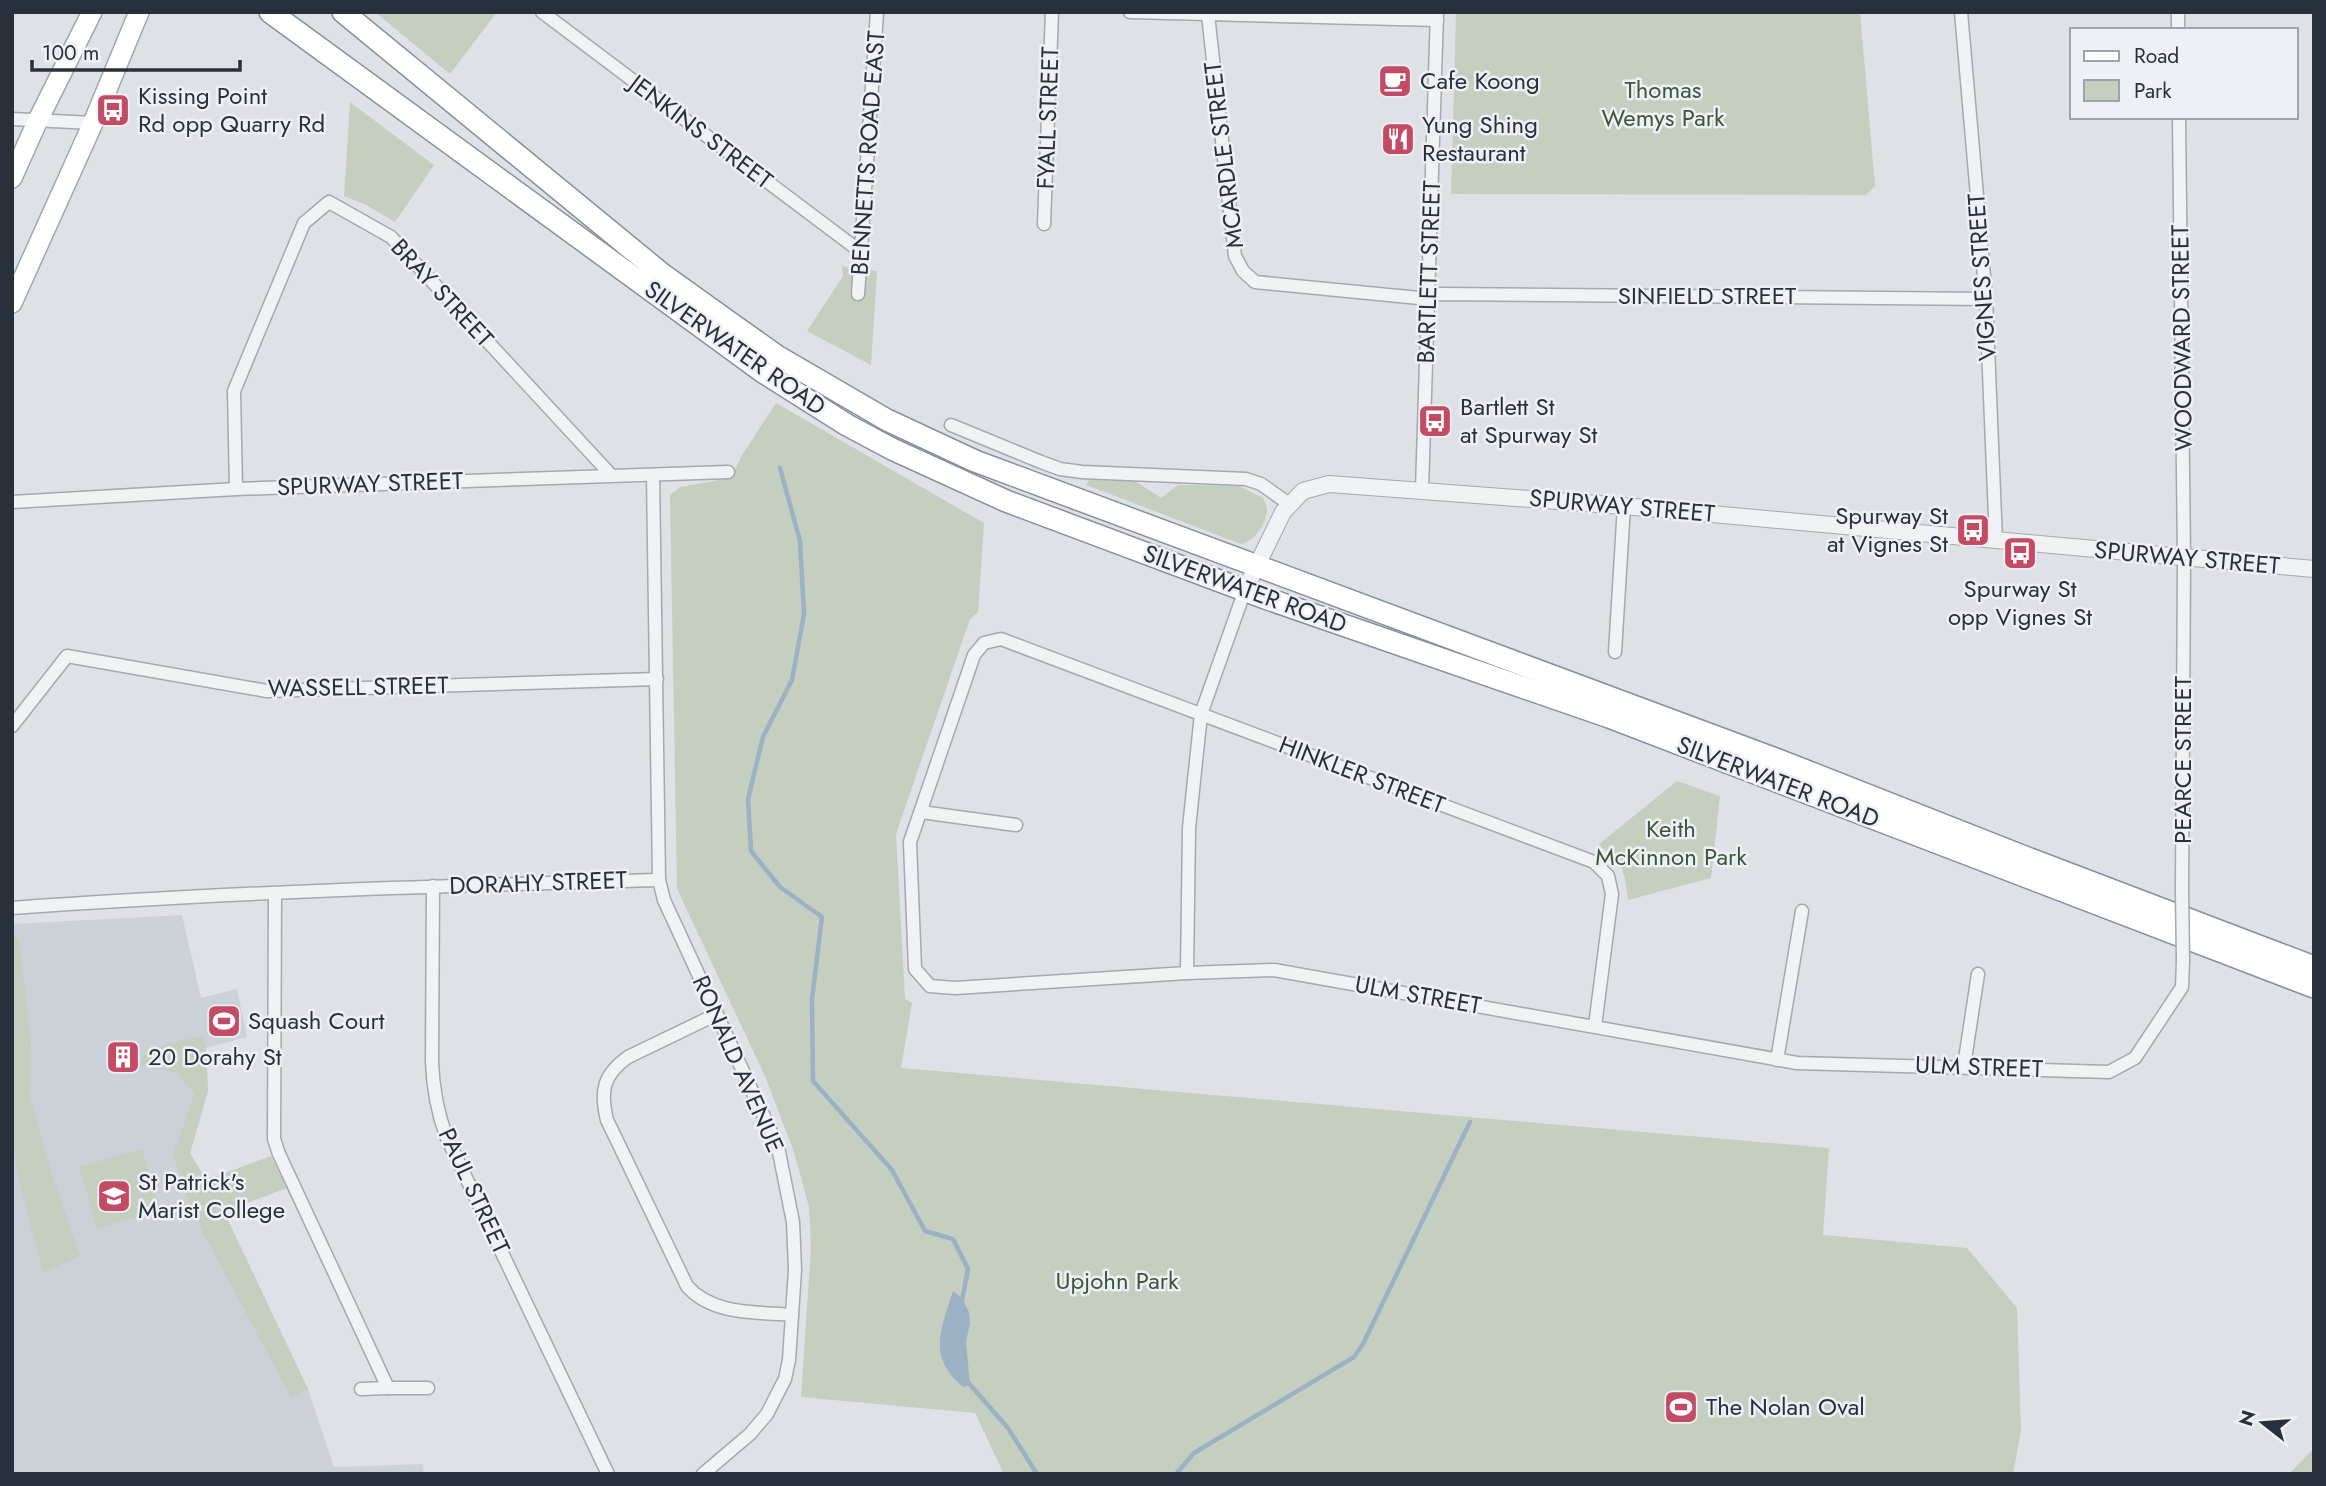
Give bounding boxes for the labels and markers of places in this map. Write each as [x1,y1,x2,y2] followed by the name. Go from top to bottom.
[1376,62,1414,100] cafe icon: Cafe Koong
[1420,63,1540,98] place label: Cafe Koong
[138,78,325,141] place label: Kissing Point Rd opp Quarry Rd
[94,91,132,129] bus stop icon: Kissing Point Rd opp Quarry Rd
[1422,107,1538,170] place label: Yung Shing Restaurant
[1379,120,1417,158] restaurant icon: Yung Shing Restaurant
[1460,389,1598,452] place label: Bartlett St at Spurway St
[1416,402,1454,440] bus stop icon: Bartlett St at Spurway St
[1827,498,1948,561] place label: Spurway St at Vignes St
[1954,511,1992,549] bus stop icon: Spurway St at Vignes St
[2001,534,2039,572] bus stop icon: Spurway St opp Vignes St
[1948,571,2092,634] place label: Spurway St opp Vignes St
[205,1002,243,1040] sports icon: Squash Court
[248,1003,385,1038] place label: Squash Court
[104,1038,142,1076] building icon: 20 Dorahy St
[148,1039,282,1074] place label: 20 Dorahy St
[138,1164,285,1227] place label: St Patrick's Marist College
[95,1177,133,1215] school or university icon: St Patrick's Marist College
[1662,1388,1700,1426] sports icon: The Nolan Oval
[1706,1389,1865,1424] place label: The Nolan Oval

